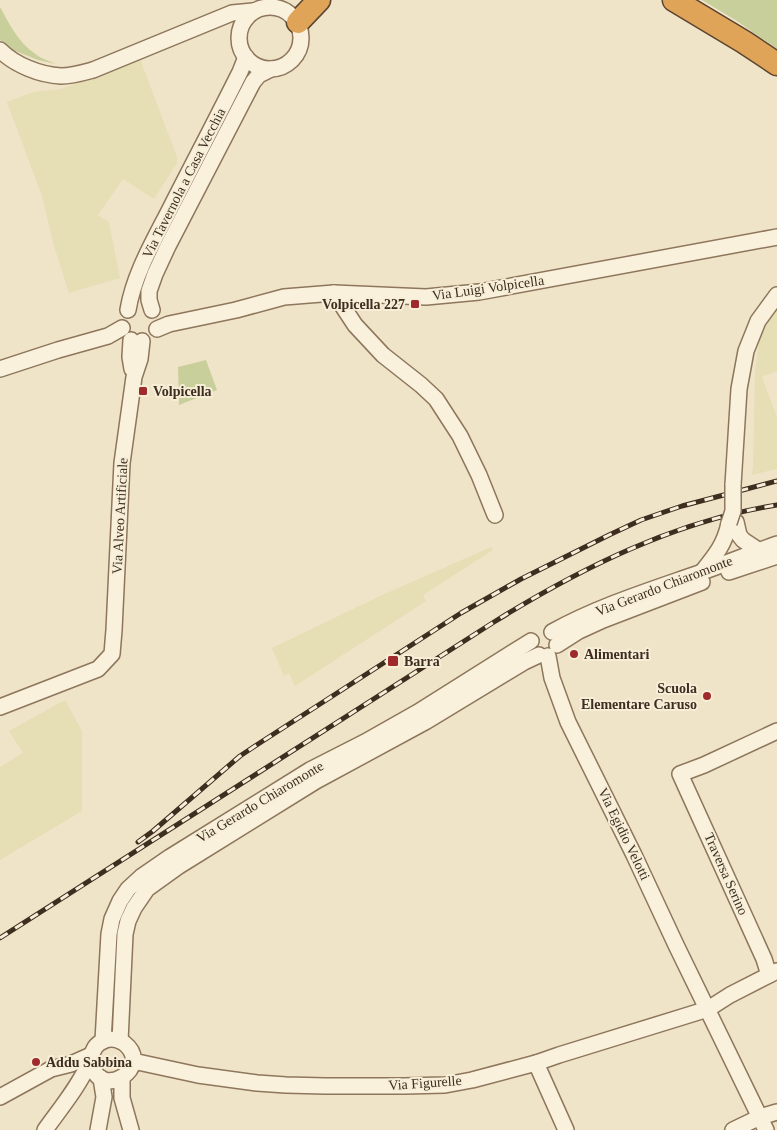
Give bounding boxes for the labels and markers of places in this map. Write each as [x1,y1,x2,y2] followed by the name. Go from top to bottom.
[322,297,405,312] place label: Volpicella 227
[409,298,421,310] marker: Volpicella 227
[153,384,212,399] place label: Volpicella
[137,385,149,397] marker: Volpicella
[584,647,649,662] place label: Alimentari
[568,648,580,660] marker: Alimentari
[386,654,400,668] marker: Barra
[404,654,440,669] place label: Barra
[581,681,697,712] place label: Scuola Elementare Caruso
[701,690,713,702] marker: Scuola Elementare Caruso
[46,1055,132,1070] place label: Addu Sabbina
[30,1056,42,1068] marker: Addu Sabbina

